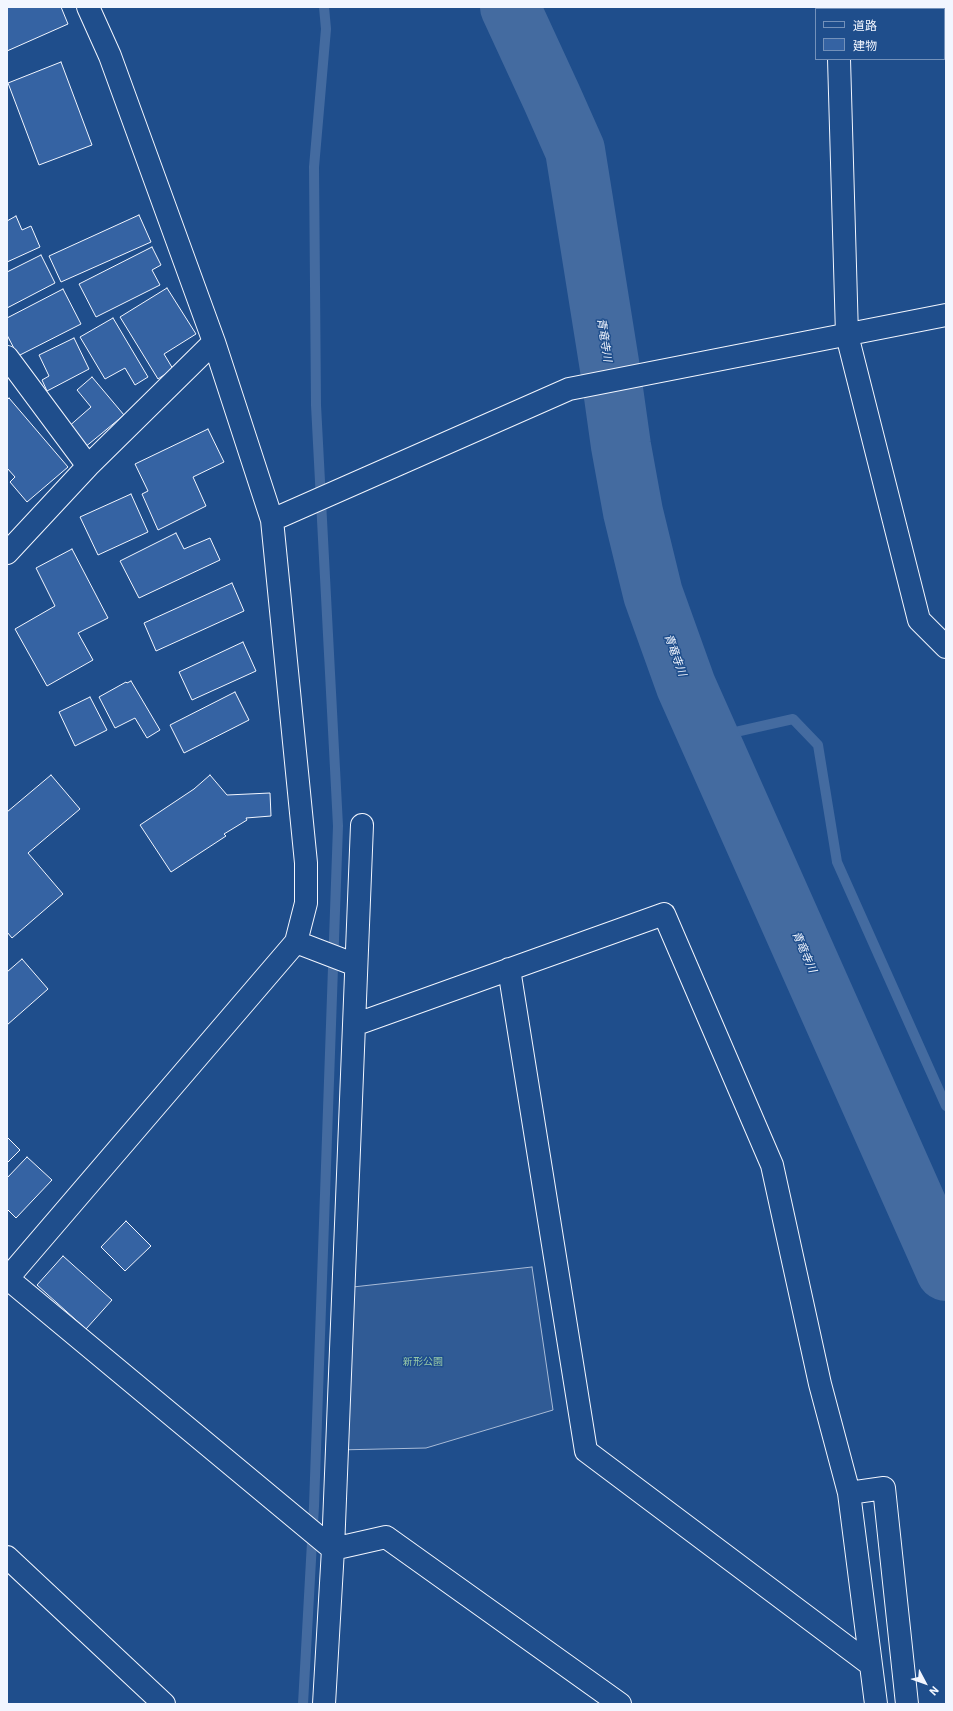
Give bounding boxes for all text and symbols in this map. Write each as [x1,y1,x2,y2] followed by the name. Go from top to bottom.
[815,8,945,60] legend
[853,18,877,33] text: 道路
[853,38,877,53] text: 建物
[594,317,614,363] water label: 青竜寺川
[661,632,689,678] water label: 青竜寺川
[789,929,819,975] water label: 青竜寺川
[403,1356,443,1368] park label: 新形公園
[905,1663,945,1703] north arrow
[926,1683,942,1698] text: N

